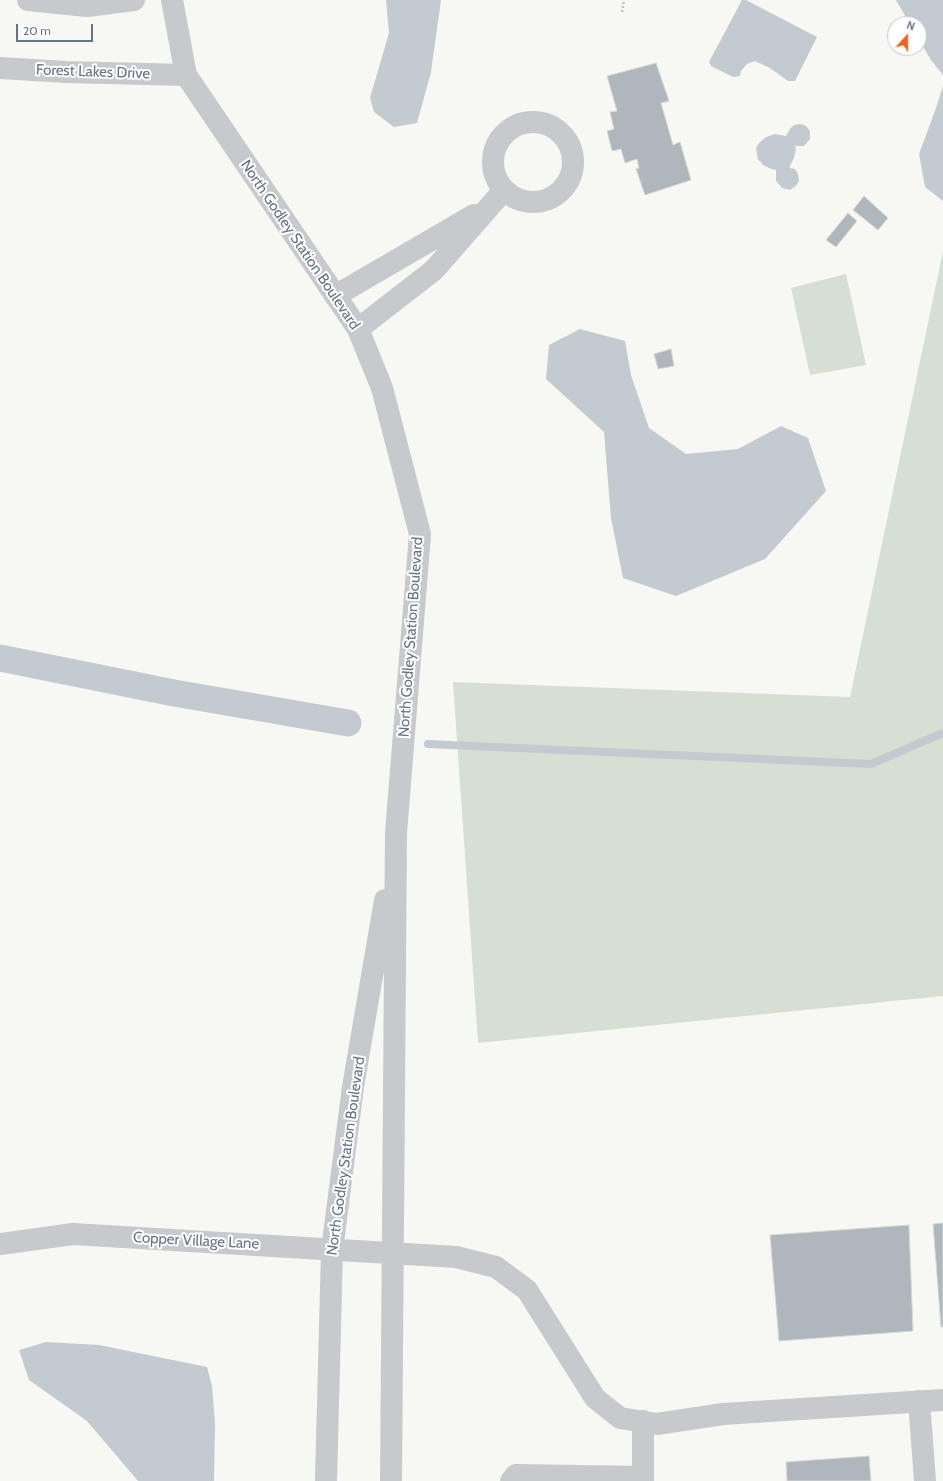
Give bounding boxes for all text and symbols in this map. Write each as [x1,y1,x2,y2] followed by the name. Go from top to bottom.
[18,16,95,42] scale bar
[887,16,927,56] north arrow
[905,18,917,34] text: N
[23,23,51,38] text: 20 m
[36,61,150,83] street label: Forest Lakes Drive
[236,157,364,333] street label: North Godley Station Boulevard
[395,536,427,738] street label: North Godley Station Boulevard
[323,1055,369,1257] street label: North Godley Station Boulevard
[132,1229,260,1253] street label: Copper Village Lane

